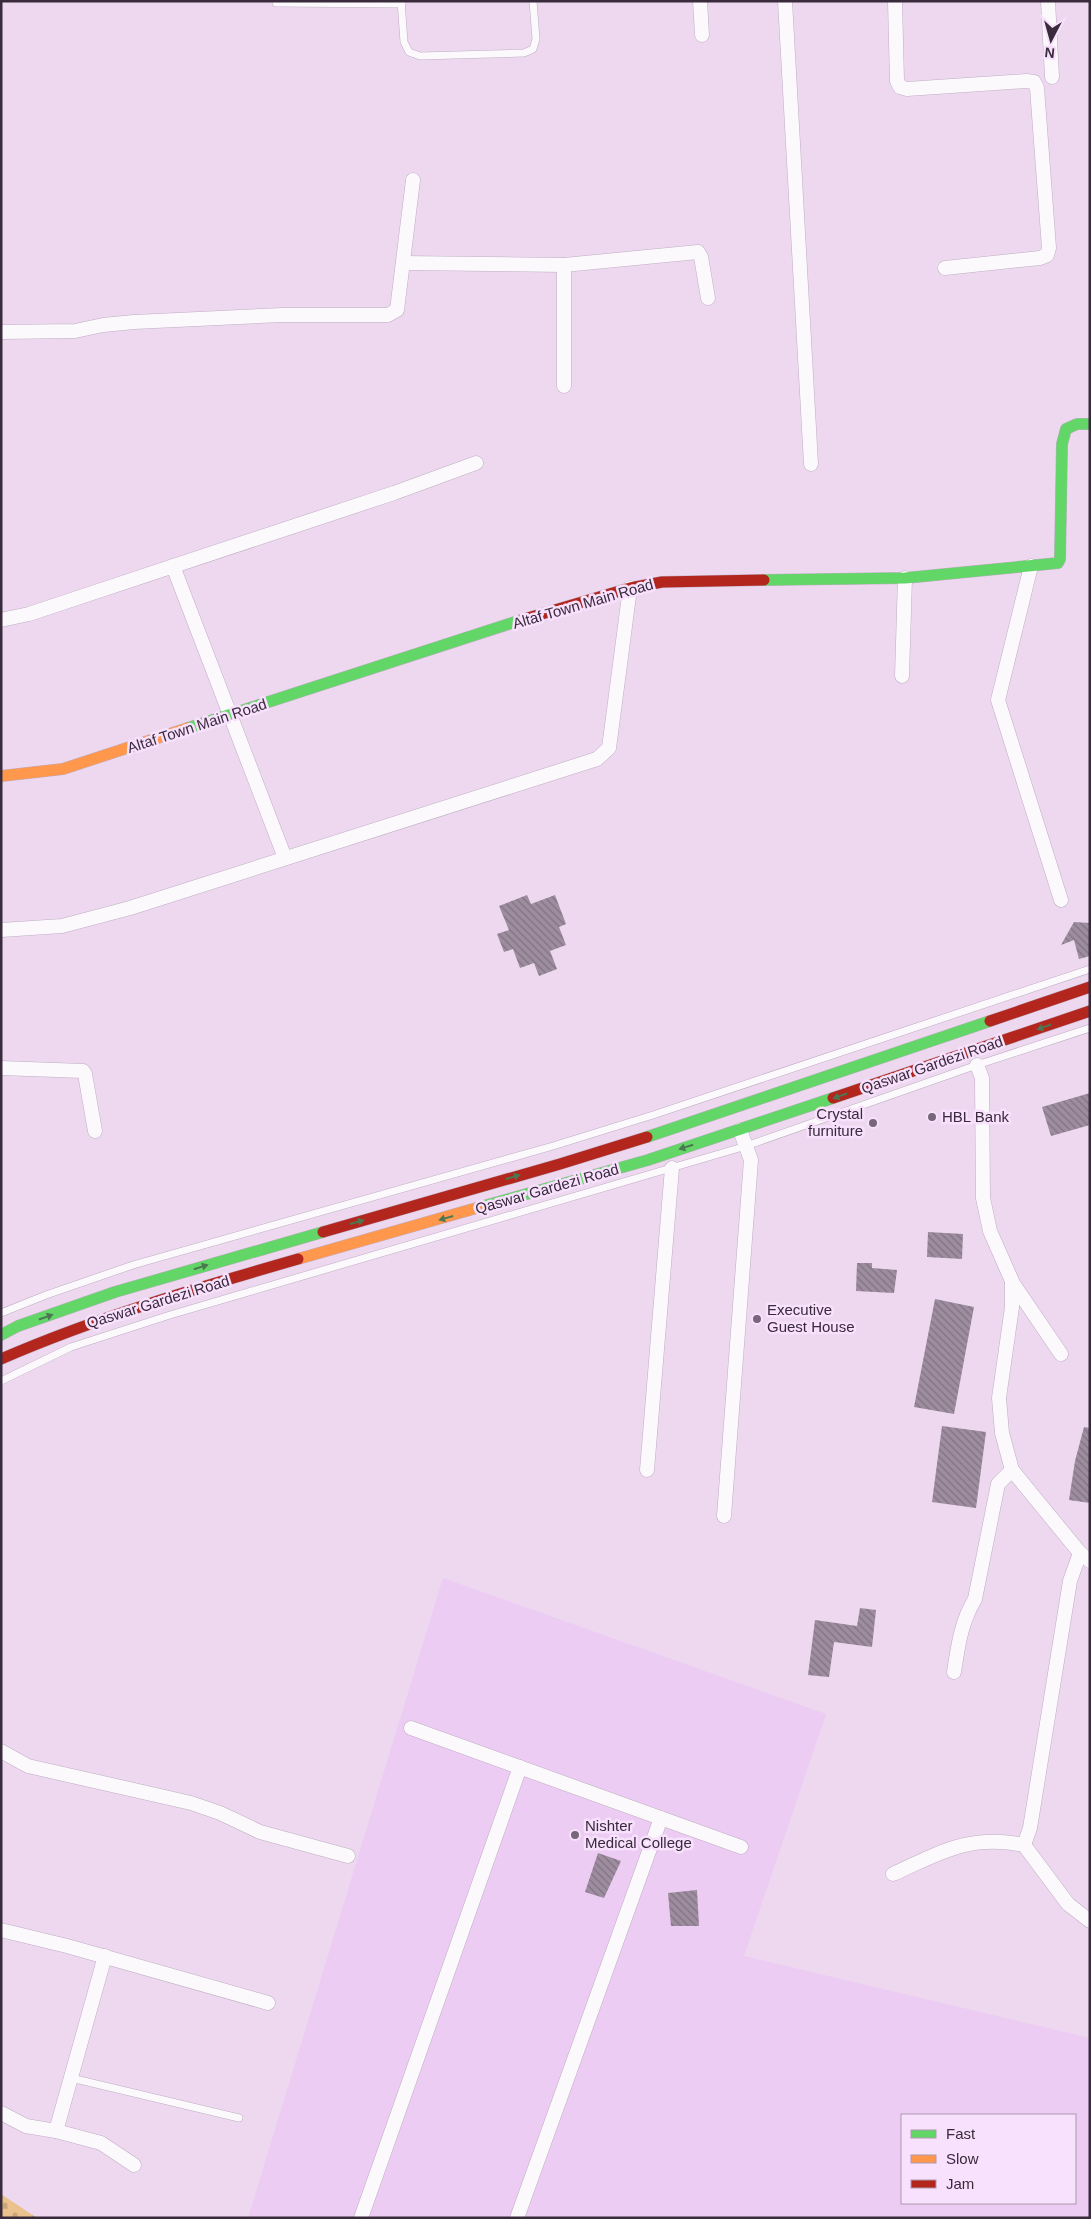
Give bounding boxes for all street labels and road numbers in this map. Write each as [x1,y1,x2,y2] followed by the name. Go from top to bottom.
[511,575,655,632] street label: Altaf Town Main Road
[125,695,269,756] street label: Altaf Town Main Road
[859,1032,1005,1097] street label: Qaswar Gardezi Road
[473,1160,621,1217] street label: Qaswar Gardezi Road
[84,1272,231,1331] street label: Qaswar Gardezi Road

